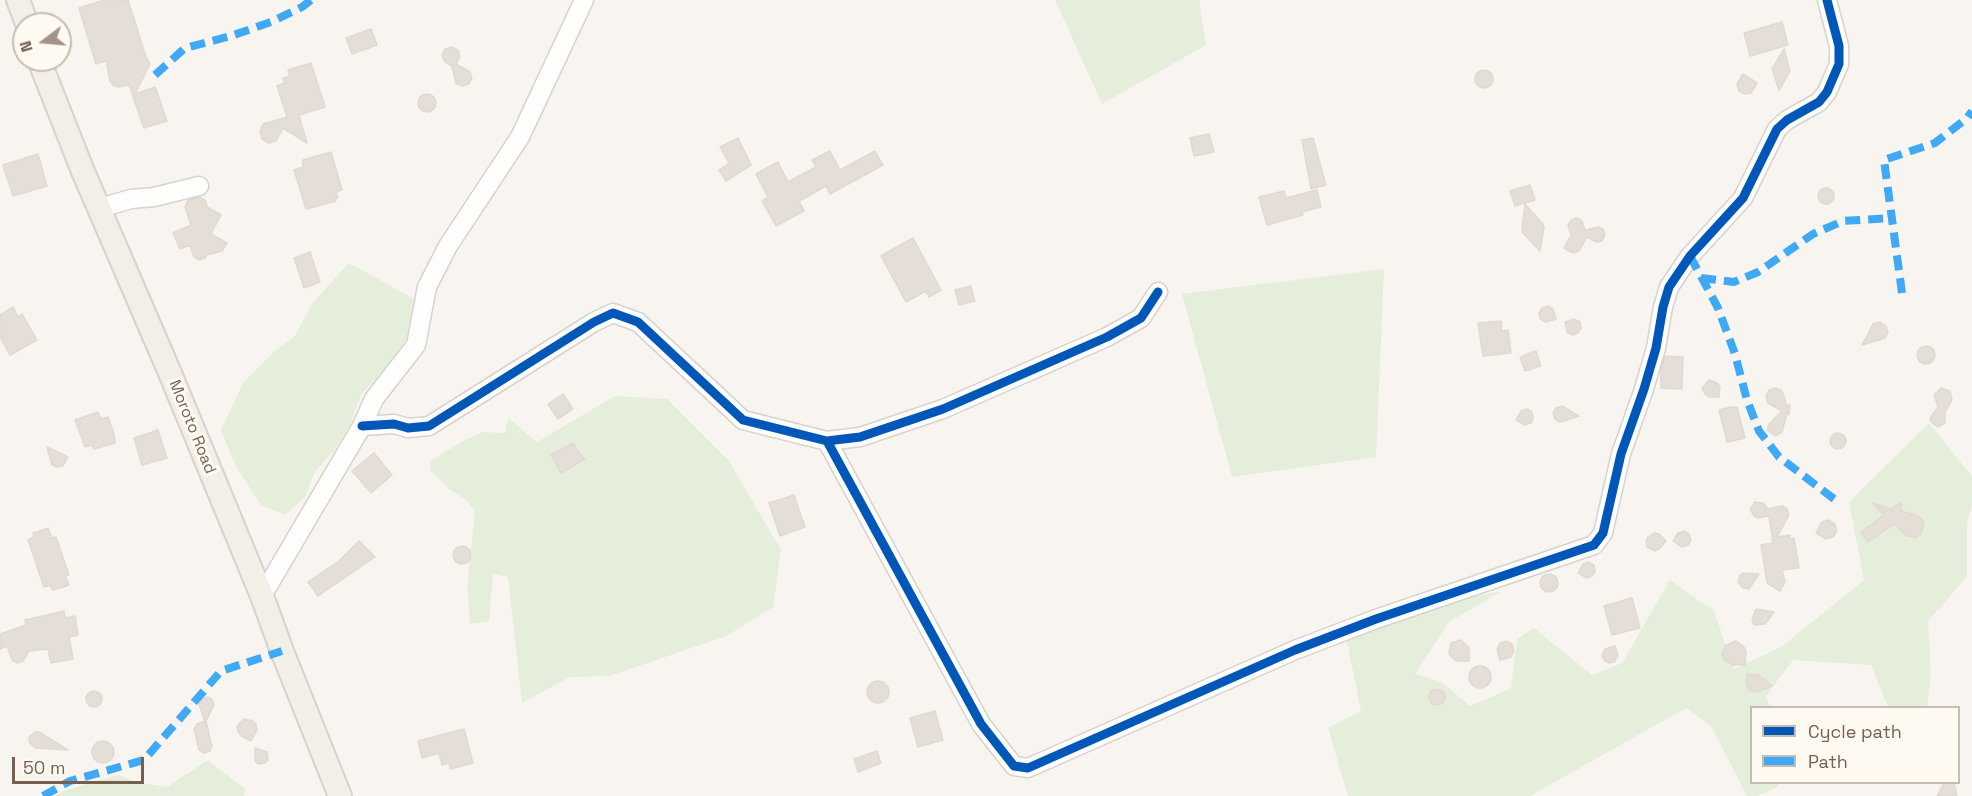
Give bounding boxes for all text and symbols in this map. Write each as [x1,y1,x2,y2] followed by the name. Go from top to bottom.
[12,12,72,72] north arrow
[15,39,38,55] text: N
[164,377,220,477] street label: Moroto Road
[1750,706,1960,784] legend
[1808,720,1902,743] text: Cycle path
[15,745,147,783] scale bar
[1808,750,1848,773] text: Path
[23,756,65,779] text: 50 m

